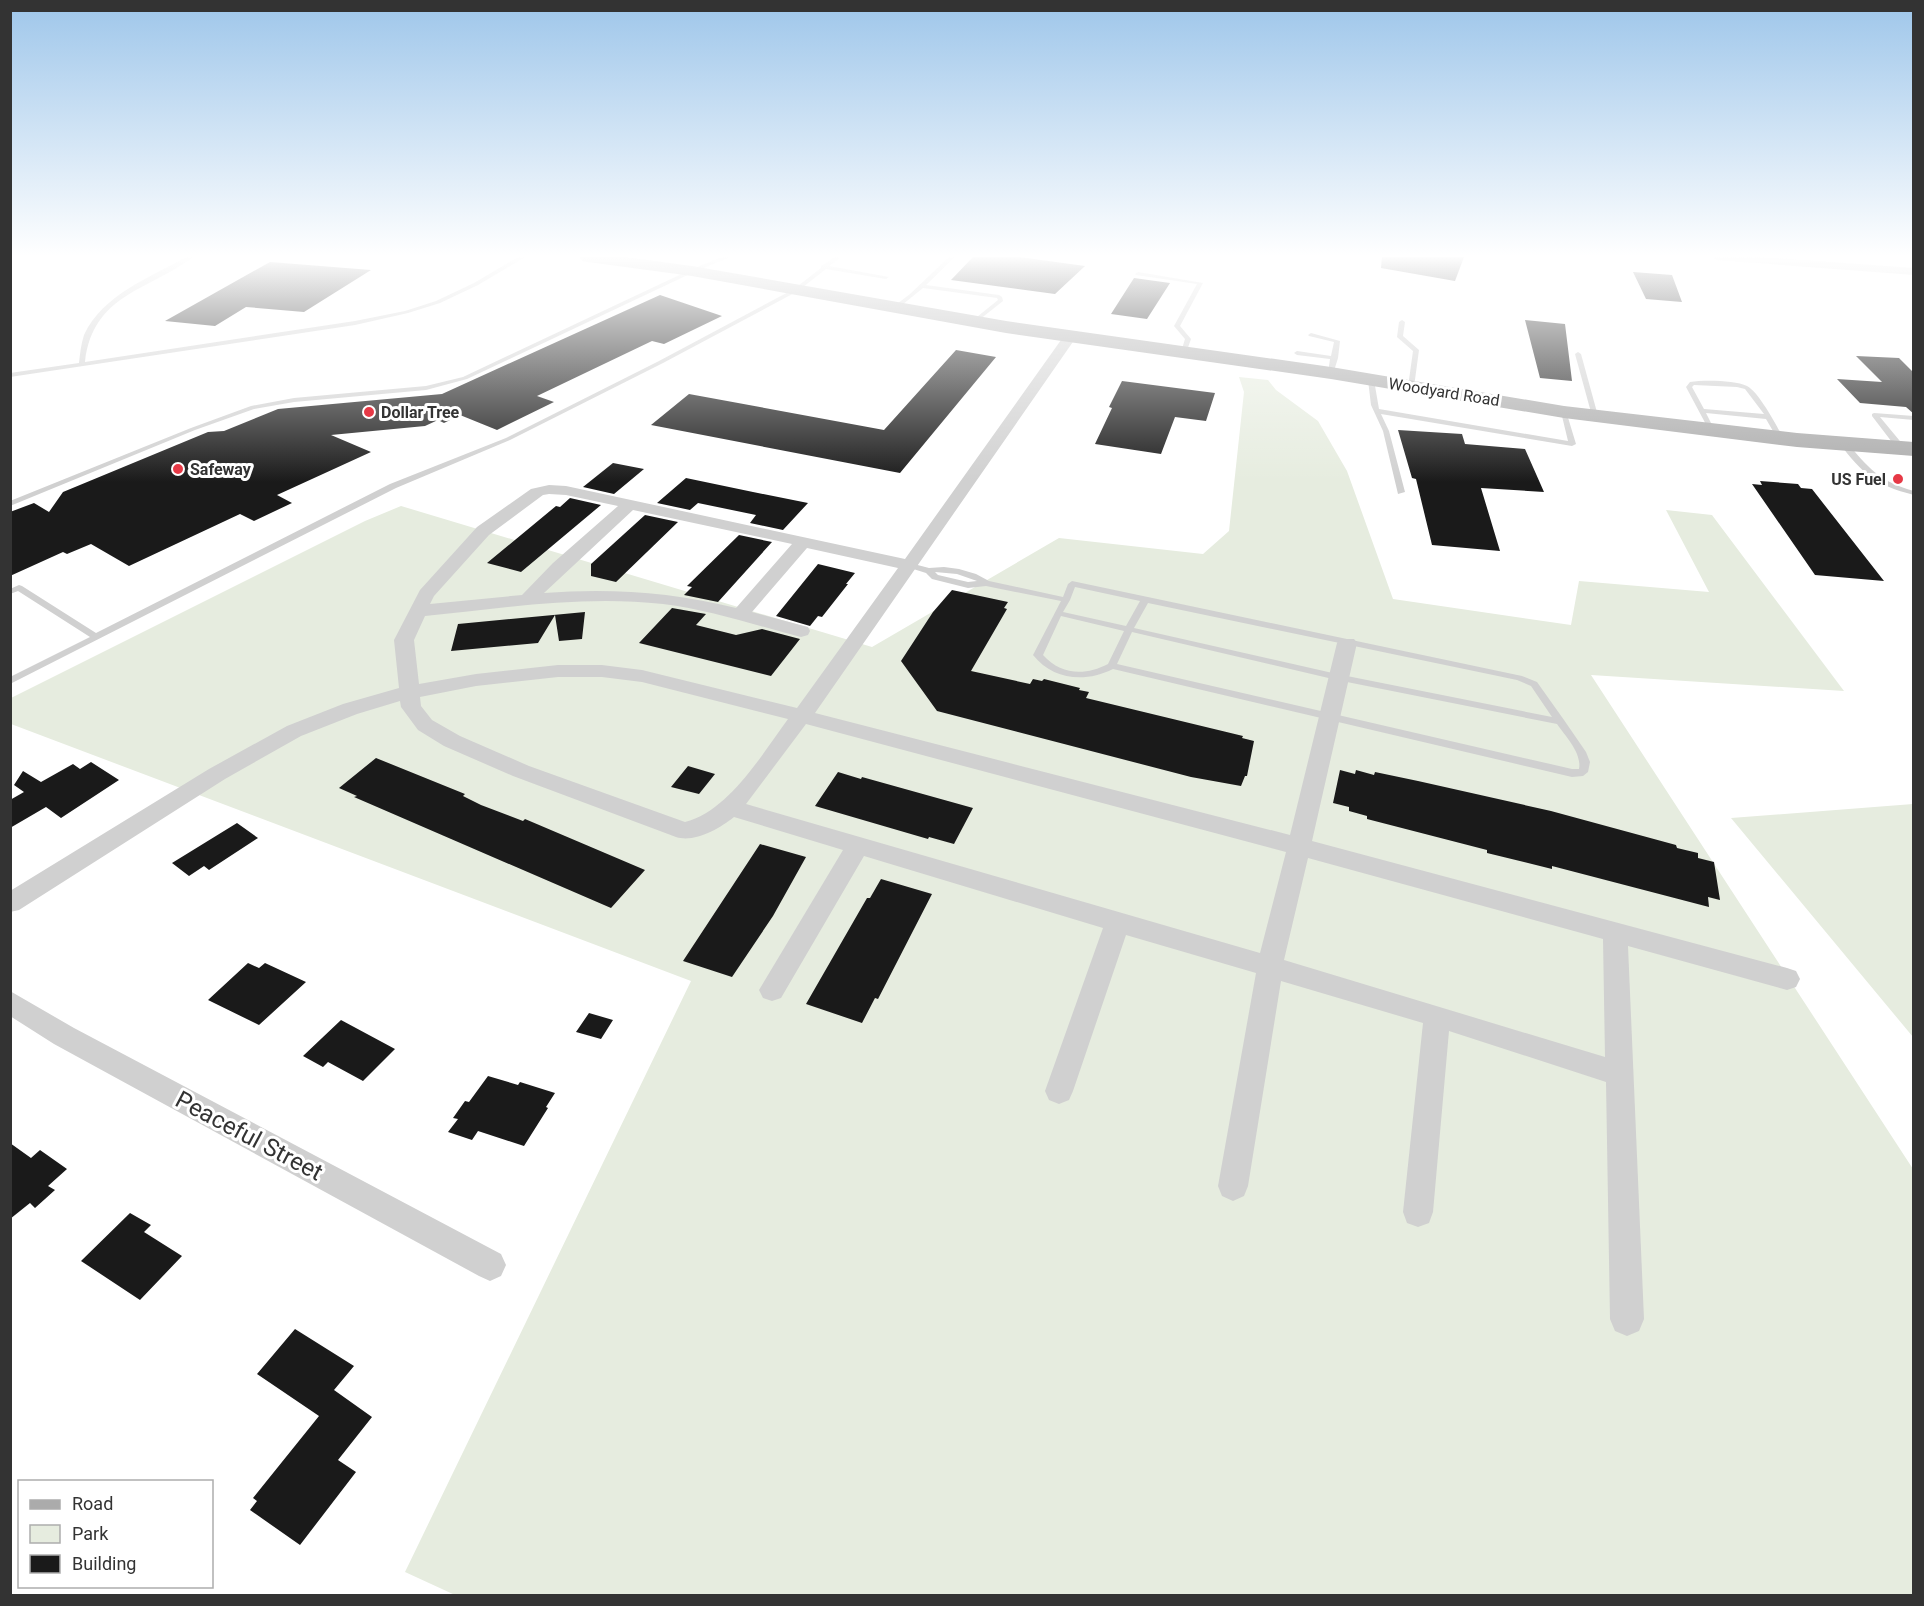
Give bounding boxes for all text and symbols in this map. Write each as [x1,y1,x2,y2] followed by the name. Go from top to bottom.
[1387,374,1501,410] street label: Woodyard Road
[381,403,460,422] place label: Dollar Tree
[362,405,376,419] marker: Dollar Tree
[190,460,252,479] place label: Safeway
[171,462,185,476] marker: Safeway
[1831,470,1886,489] place label: US Fuel
[1891,472,1905,486] marker: US Fuel
[171,1085,328,1187] street label: Peaceful Street
[18,1480,213,1588] legend
[72,1493,113,1514] text: Road
[72,1523,109,1544] text: Park
[72,1553,136,1574] text: Building

